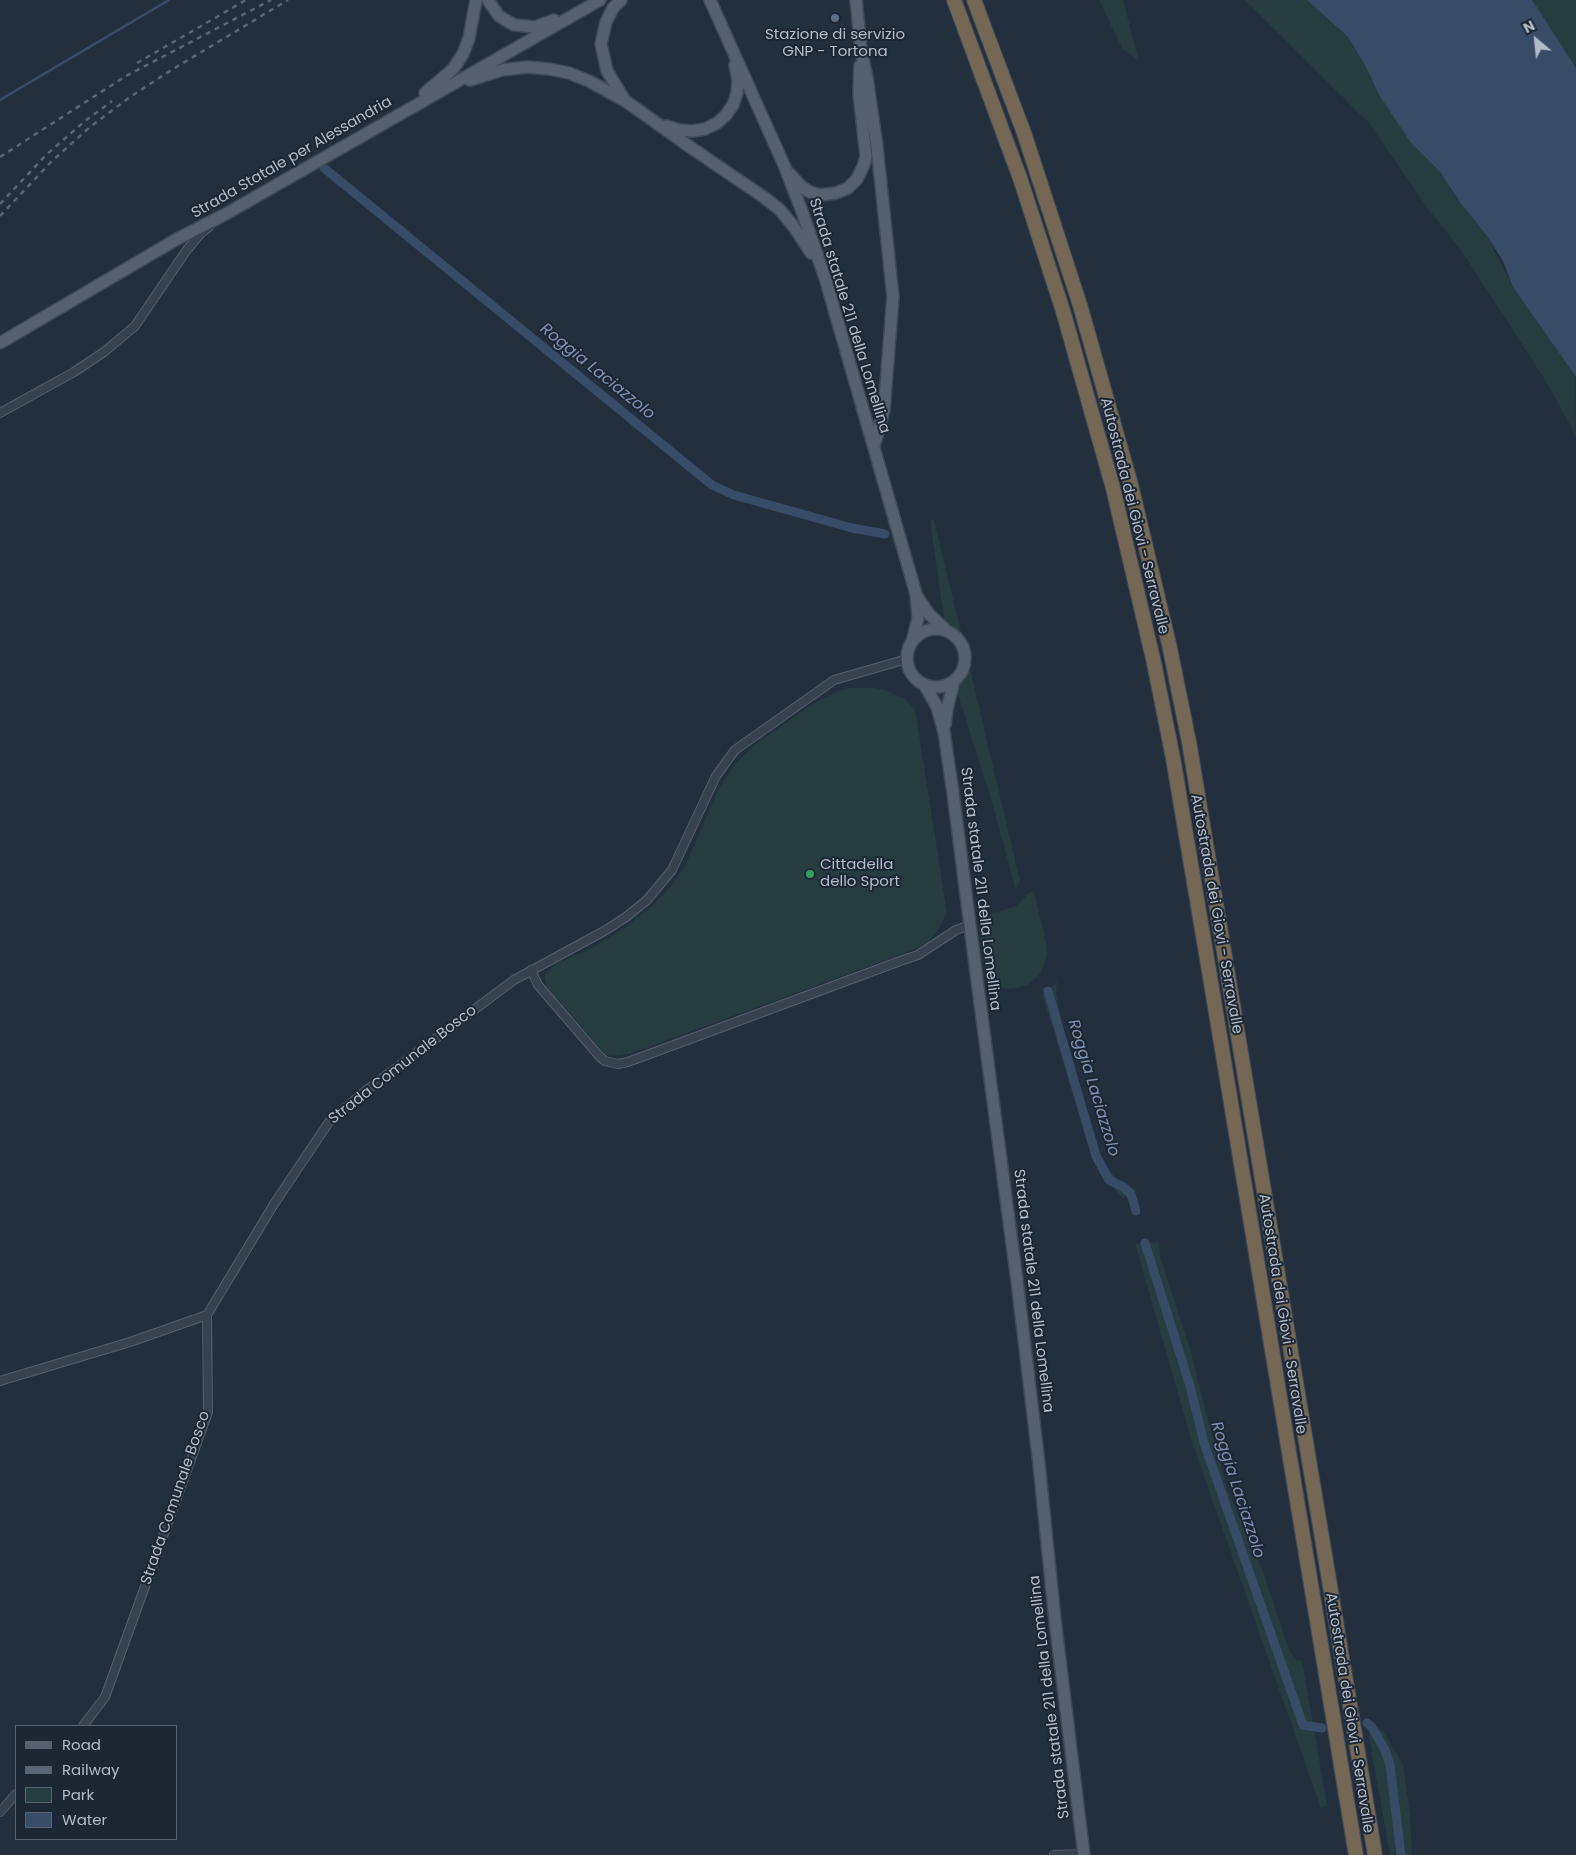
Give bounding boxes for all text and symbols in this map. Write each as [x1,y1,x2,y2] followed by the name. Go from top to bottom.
[829,12,841,24] marker: Stazione di servizio GNP - Tortona
[1511,15,1561,65] north arrow
[1520,15,1538,38] text: N
[765,26,905,61] place label: Stazione di servizio GNP - Tortona
[189,93,395,223] street label: Strada Statale per Alessandria
[805,196,893,436] street label: Strada statale 211 della Lomellina
[536,320,658,424] water label: Roggia Laciazzolo
[1096,396,1172,636] street label: Autostrada dei Giovi - Serravalle
[956,766,1004,1012] street label: Strada statale 211 della Lomellina
[1186,793,1246,1035] street label: Autostrada dei Giovi - Serravalle
[820,856,900,891] place label: Cittadella dello Sport
[804,868,816,880] marker: Cittadella dello Sport
[326,1002,480,1128] street label: Strada Comunale Bosco
[1063,1017,1123,1159] water label: Roggia Laciazzolo
[1009,1168,1057,1414] street label: Strada statale 211 della Lomellina
[1254,1192,1310,1436] street label: Autostrada dei Giovi - Serravalle
[138,1409,214,1587] street label: Strada Comunale Bosco
[1206,1419,1268,1561] water label: Roggia Laciazzolo
[1026,1574,1074,1820] street label: Strada statale 211 della Lomellina
[1321,1591,1377,1835] street label: Autostrada dei Giovi - Serravalle
[15,1725,178,1840] legend
[62,1734,101,1755] text: Road
[62,1759,120,1780] text: Railway
[62,1784,94,1805] text: Park
[62,1809,107,1830] text: Water

